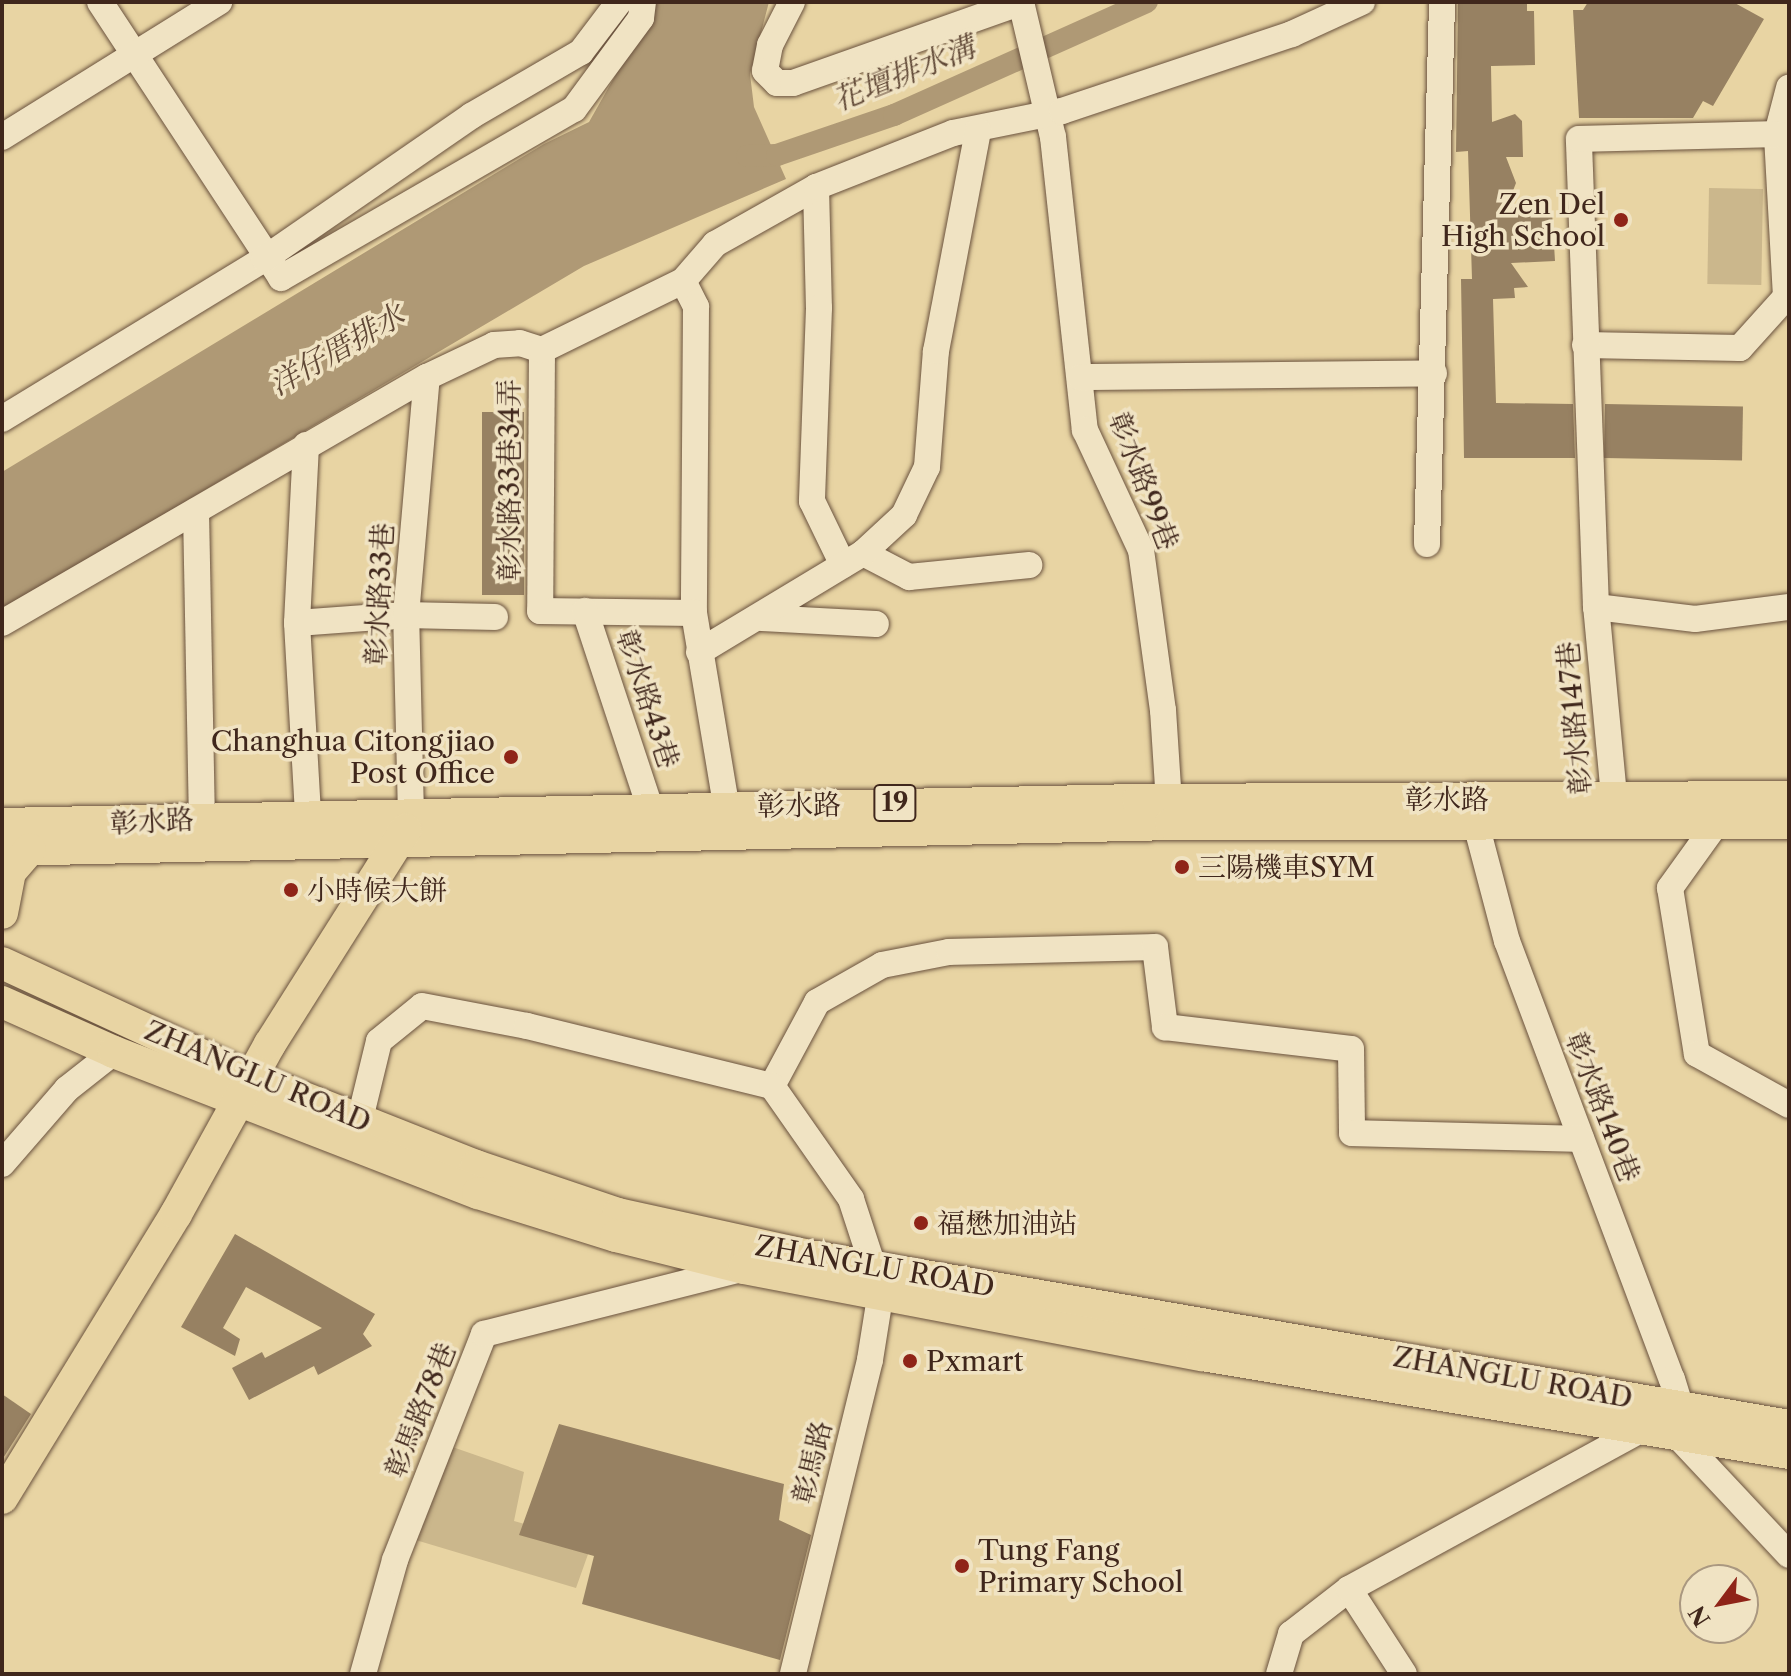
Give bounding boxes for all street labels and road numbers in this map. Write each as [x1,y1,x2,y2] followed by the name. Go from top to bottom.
[492,379,526,581] street label: 彰水路33巷34弄
[1102,407,1186,555] street label: 彰水路99巷
[358,522,400,666] street label: 彰水路33巷
[610,626,686,772] street label: 彰水路43巷
[1551,640,1597,796] street label: 彰水路147巷
[873,781,917,825] road number: 19
[1405,782,1489,816] street label: 彰水路
[757,787,841,823] street label: 彰水路
[109,802,195,840] street label: 彰水路
[140,1013,376,1139] street label: ZHANGLU ROAD
[1559,1027,1647,1187] street label: 彰水路140巷
[753,1228,997,1304] street label: ZHANGLU ROAD
[378,1338,462,1482] street label: 彰馬路78巷
[1391,1339,1635,1415] street label: ZHANGLU ROAD
[786,1417,838,1507] street label: 彰馬路

